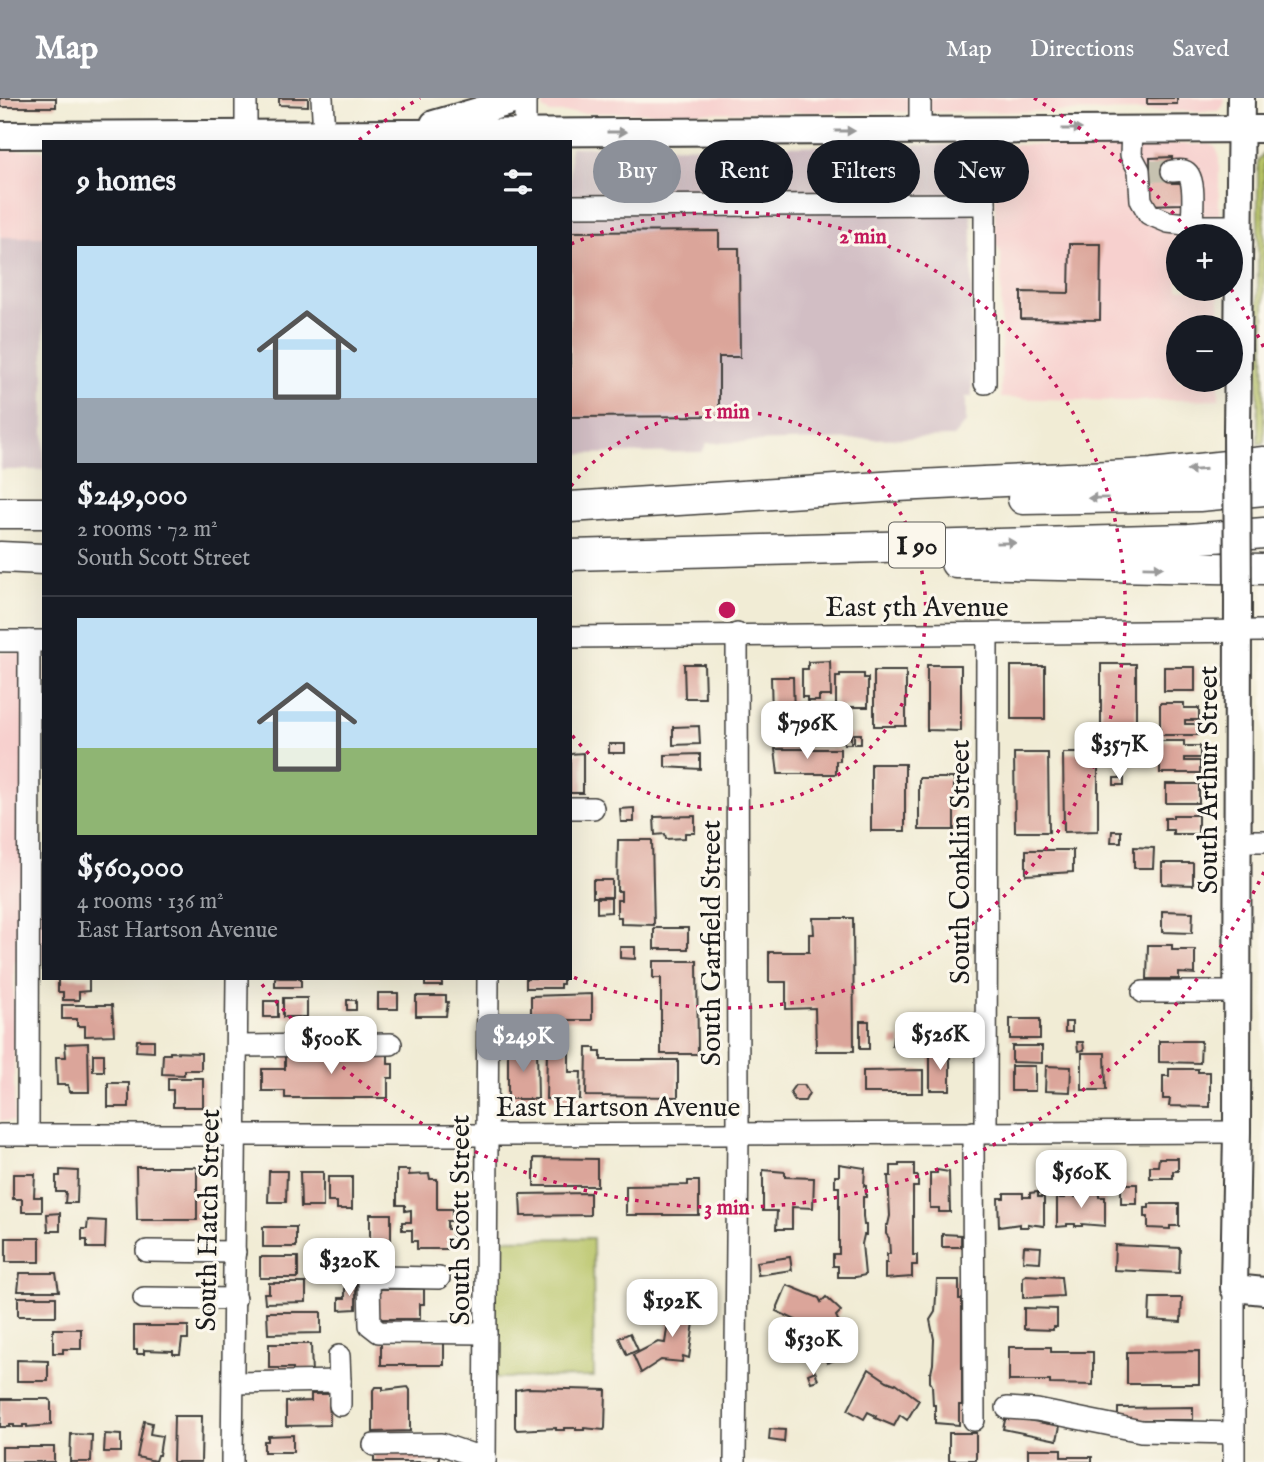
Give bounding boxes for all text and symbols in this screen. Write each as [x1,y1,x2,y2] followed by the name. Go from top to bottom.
[35,28,98,70] text: Map
[946,34,992,65] text: Map
[1030,34,1134,65] text: Directions
[1172,34,1229,65] text: Saved
[1062,123,1084,135] one-way arrow
[834,125,856,137] one-way arrow
[607,126,629,138] one-way arrow
[593,140,681,203] chip: Buy
[695,140,793,203] chip: Rent
[807,140,920,203] chip: Filters
[934,140,1029,203] chip: New
[77,163,176,201] text: 9 homes
[499,163,537,201] icon: filters
[839,224,887,251] text: 2 min
[1166,224,1243,392] map controls
[1166,224,1243,301] button: +
[244,292,370,418] icon: home
[1166,315,1243,392] button: −
[704,399,750,426] text: 1 min
[1185,465,1207,476] one-way arrow
[77,477,188,515] text: $249,000
[1087,493,1109,504] one-way arrow
[77,515,218,544] text: 2 rooms · 72 m²
[889,522,945,568] road number: I 90
[995,537,1017,549] one-way arrow
[77,544,250,573] text: South Scott Street
[1142,561,1164,573] one-way arrow
[825,591,1009,626] street label: East 5th Avenue
[715,598,739,622] centre of rings
[244,664,370,790] icon: home
[1192,665,1227,894] street label: South Arthur Street
[758,702,856,761] pin: $796K
[777,709,837,738] text: $796K
[1070,722,1168,782] pin: $357K
[1090,730,1148,759] text: $357K
[944,739,979,985] street label: South Conklin Street
[695,819,730,1066] street label: South Garfield Street
[77,849,184,887] text: $560,000
[77,887,224,916] text: 4 rooms · 136 m²
[77,916,278,945] text: East Hartson Avenue
[891,1012,989,1072] pin: $526K
[474,1014,572,1074] pin: $249K
[282,1016,380,1076] pin: $500K
[911,1020,969,1049] text: $526K
[492,1022,554,1051] text: $249K
[301,1024,361,1053] text: $500K
[496,1091,740,1126] street label: East Hartson Avenue
[190,1108,229,1332] street label: South Hatch Street
[444,1114,479,1325] street label: South Scott Street
[1032,1150,1130,1210] pin: $560K
[1052,1158,1110,1187] text: $560K
[704,1195,750,1222] text: 3 min
[300,1238,398,1298] pin: $320K
[319,1246,379,1275] text: $320K
[623,1280,721,1339] pin: $192K
[643,1287,701,1316] text: $192K
[764,1318,862,1377] pin: $530K
[784,1325,842,1354] text: $530K

